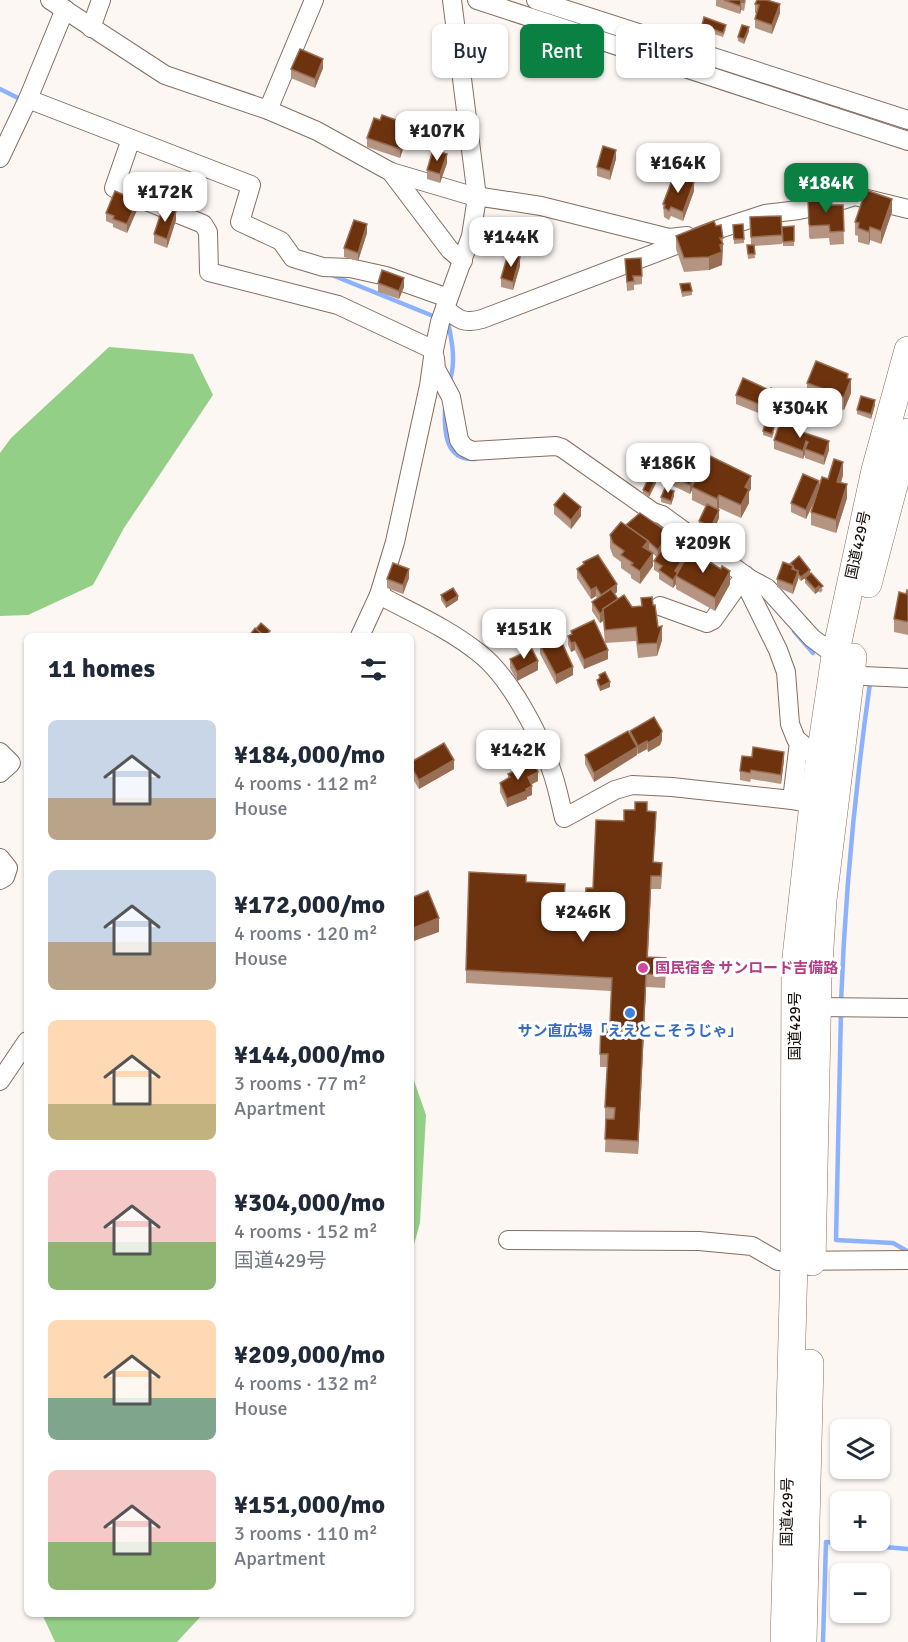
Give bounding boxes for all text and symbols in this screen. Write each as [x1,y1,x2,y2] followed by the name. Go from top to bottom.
[432,24,508,78] chip: Buy
[520,24,604,78] chip: Rent
[616,24,715,78] chip: Filters
[395,111,479,162] pin: ¥107K
[409,118,465,143] text: ¥107K
[636,143,720,194] pin: ¥164K
[650,150,706,175] text: ¥164K
[784,163,868,214] pin: ¥184K
[798,170,854,195] text: ¥184K
[123,172,207,223] pin: ¥172K
[137,179,193,204] text: ¥172K
[469,217,553,268] pin: ¥144K
[483,224,539,249] text: ¥144K
[758,388,842,439] pin: ¥304K
[772,395,828,420] text: ¥304K
[626,443,710,494] pin: ¥186K
[640,450,696,475] text: ¥186K
[842,509,874,581] street label: 国道429号
[661,523,745,574] pin: ¥209K
[675,530,731,555] text: ¥209K
[482,609,566,660] pin: ¥151K
[496,616,552,641] text: ¥151K
[48,653,155,685] text: 11 homes
[357,653,390,686] icon: filters
[476,730,560,781] pin: ¥142K
[490,737,546,762] text: ¥142K
[234,739,385,771] text: ¥184,000/mo
[96,744,168,816] icon: home
[234,771,378,796] text: 4 rooms · 112 m²
[234,796,288,821] text: House
[234,889,385,921] text: ¥172,000/mo
[541,892,625,943] pin: ¥246K
[96,894,168,966] icon: home
[555,899,611,924] text: ¥246K
[234,921,378,946] text: 4 rooms · 120 m²
[234,946,288,971] text: House
[655,959,838,977] place label: 国民宿舎 サンロード吉備路
[636,961,650,975] marker: 国民宿舎 サンロード吉備路
[786,991,804,1061] street label: 国道429号
[623,1006,637,1020] marker: サン直広場「ええとこそうじゃ」
[517,1022,743,1040] place label: サン直広場「ええとこそうじゃ」
[234,1039,385,1071] text: ¥144,000/mo
[96,1044,168,1116] icon: home
[234,1071,367,1096] text: 3 rooms · 77 m²
[234,1096,326,1121] text: Apartment
[234,1187,385,1219] text: ¥304,000/mo
[96,1194,168,1266] icon: home
[234,1219,378,1244] text: 4 rooms · 152 m²
[234,1248,326,1273] text: 国道429号
[234,1339,385,1371] text: ¥209,000/mo
[96,1344,168,1416] icon: home
[234,1371,378,1396] text: 4 rooms · 132 m²
[234,1396,288,1421] text: House
[830,1419,890,1623] map controls
[830,1419,890,1479] button: layers
[777,1477,797,1547] street label: 国道429号
[234,1489,385,1521] text: ¥151,000/mo
[830,1491,890,1551] button: +
[96,1494,168,1566] icon: home
[234,1521,378,1546] text: 3 rooms · 110 m²
[234,1546,326,1571] text: Apartment
[830,1563,890,1623] button: −

